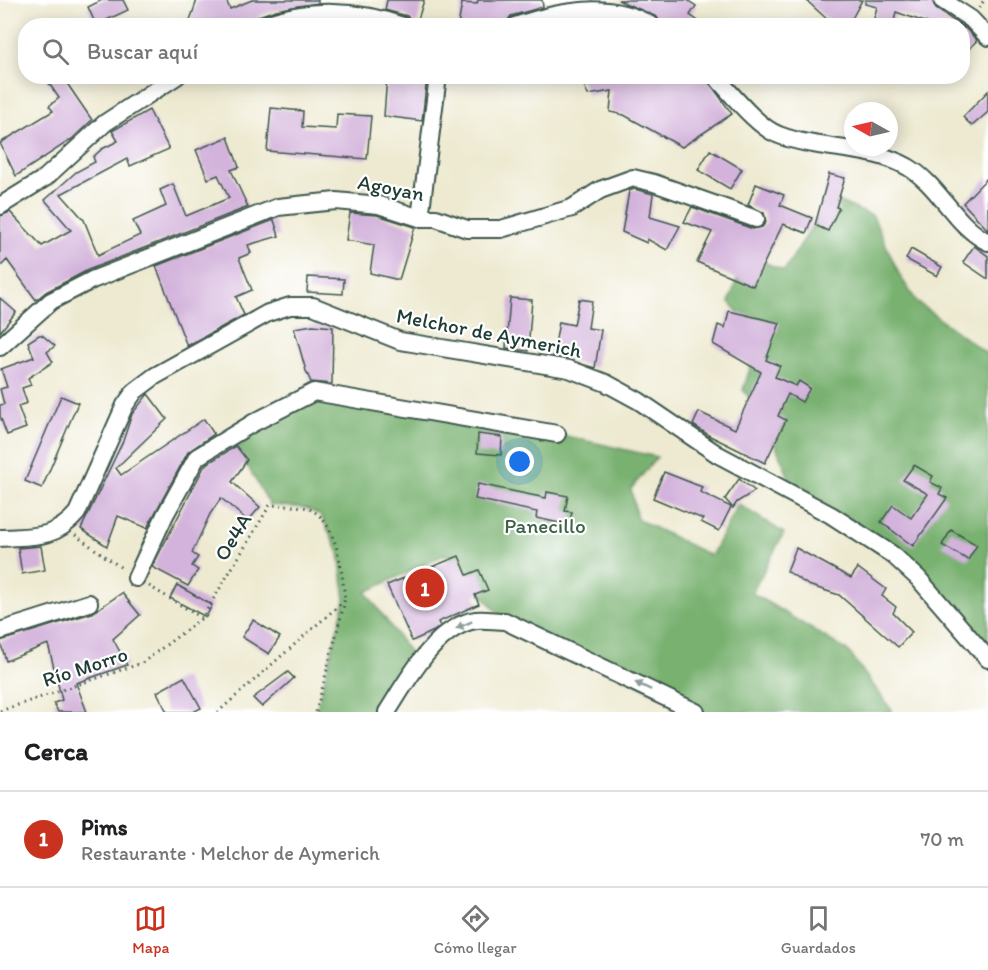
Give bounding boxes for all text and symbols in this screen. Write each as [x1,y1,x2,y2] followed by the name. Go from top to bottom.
[18,18,970,84] search box
[39,35,72,68] icon: search
[87,38,198,65] text: Buscar aquí
[844,102,898,156] north arrow
[356,169,426,206] street label: Agoyan
[394,302,585,363] street label: Melchor de Aymerich
[505,447,534,476] your location
[209,508,257,565] street label: Oe4A
[504,513,586,538] park label: Panecillo
[406,566,444,610] pin: 1
[455,620,473,630] one-way arrow
[39,641,131,692] street label: Río Morro
[635,681,652,690] one-way arrow
[24,735,88,767] text: Cerca
[81,814,128,841] text: Pims
[39,827,48,851] text: 1
[920,827,964,851] text: 70 m
[81,841,380,865] text: Restaurante · Melchor de Aymerich
[132,902,169,957] tab: Mapa
[434,902,517,957] tab: Cómo llegar
[781,902,856,957] tab: Guardados

